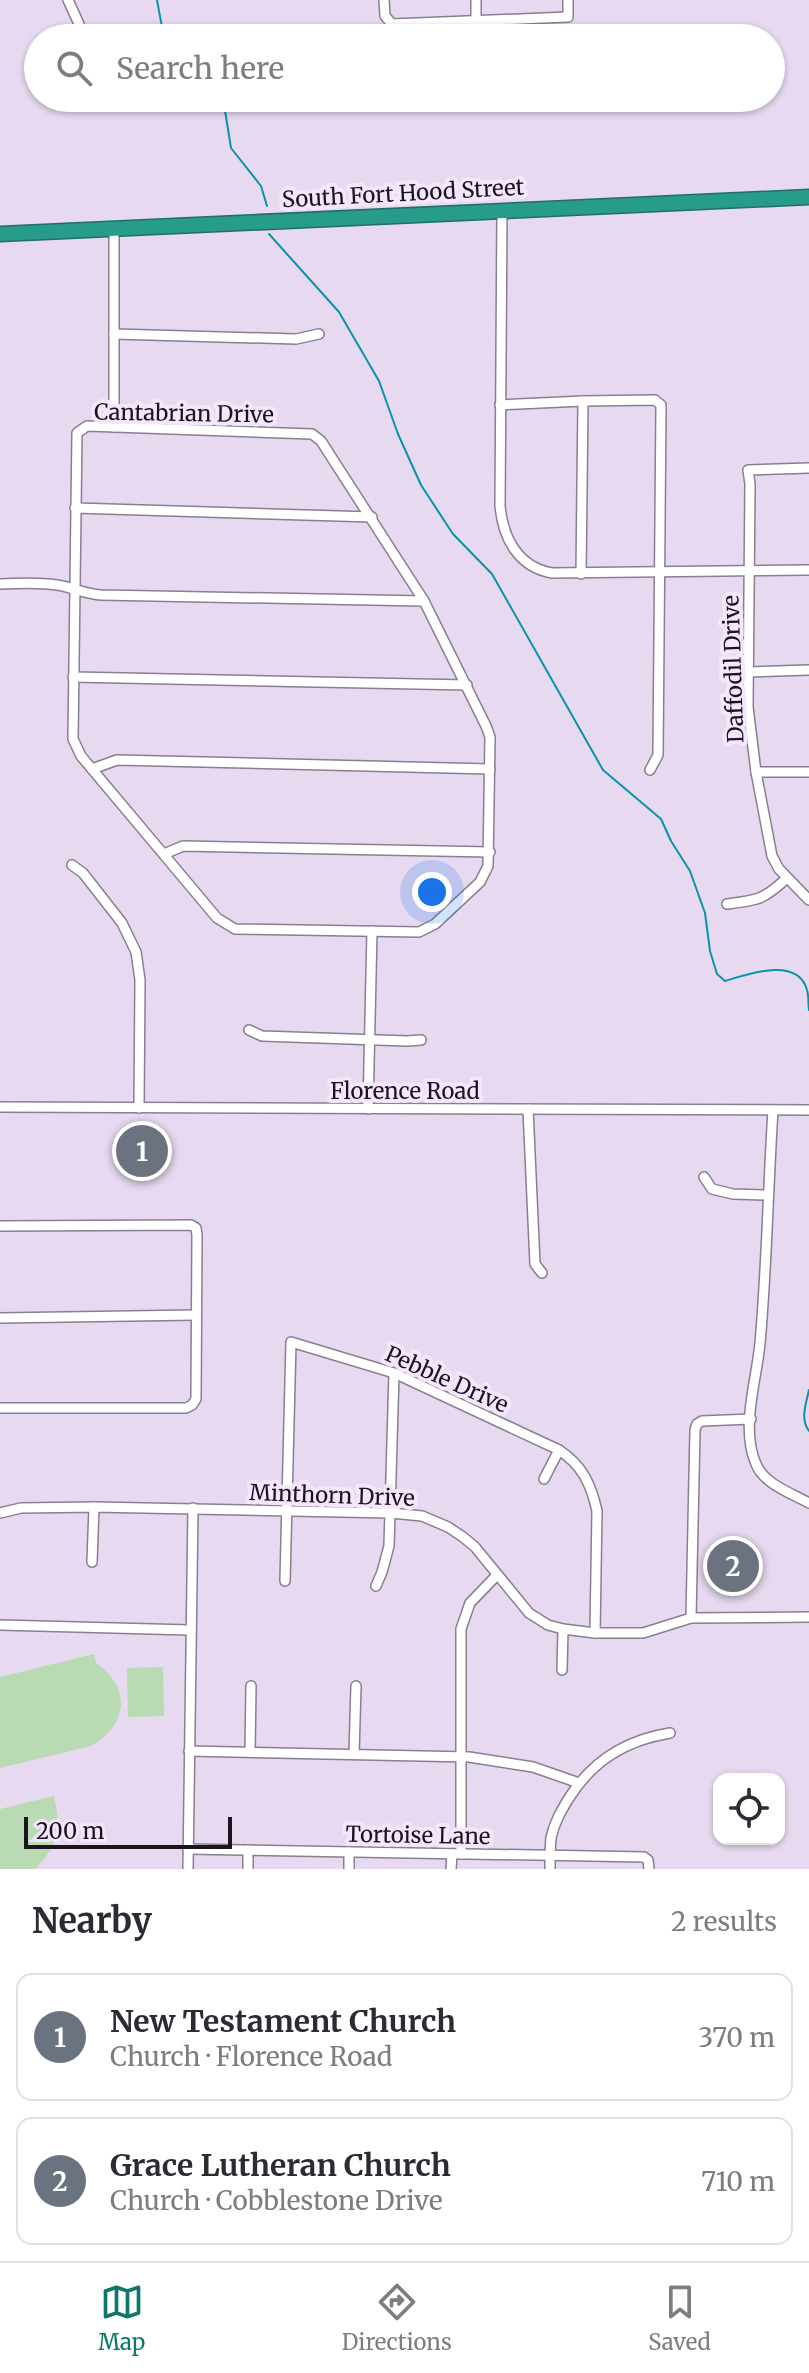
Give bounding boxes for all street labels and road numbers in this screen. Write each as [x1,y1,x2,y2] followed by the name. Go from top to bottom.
[281,173,525,213] street label: South Fort Hood Street
[94,397,274,429] street label: Cantabrian Drive
[716,595,750,743] street label: Daffodil Drive
[330,1077,480,1105] street label: Florence Road
[381,1339,513,1419] street label: Pebble Drive
[249,1478,415,1512] street label: Minthorn Drive
[345,1820,491,1850] street label: Tortoise Lane

